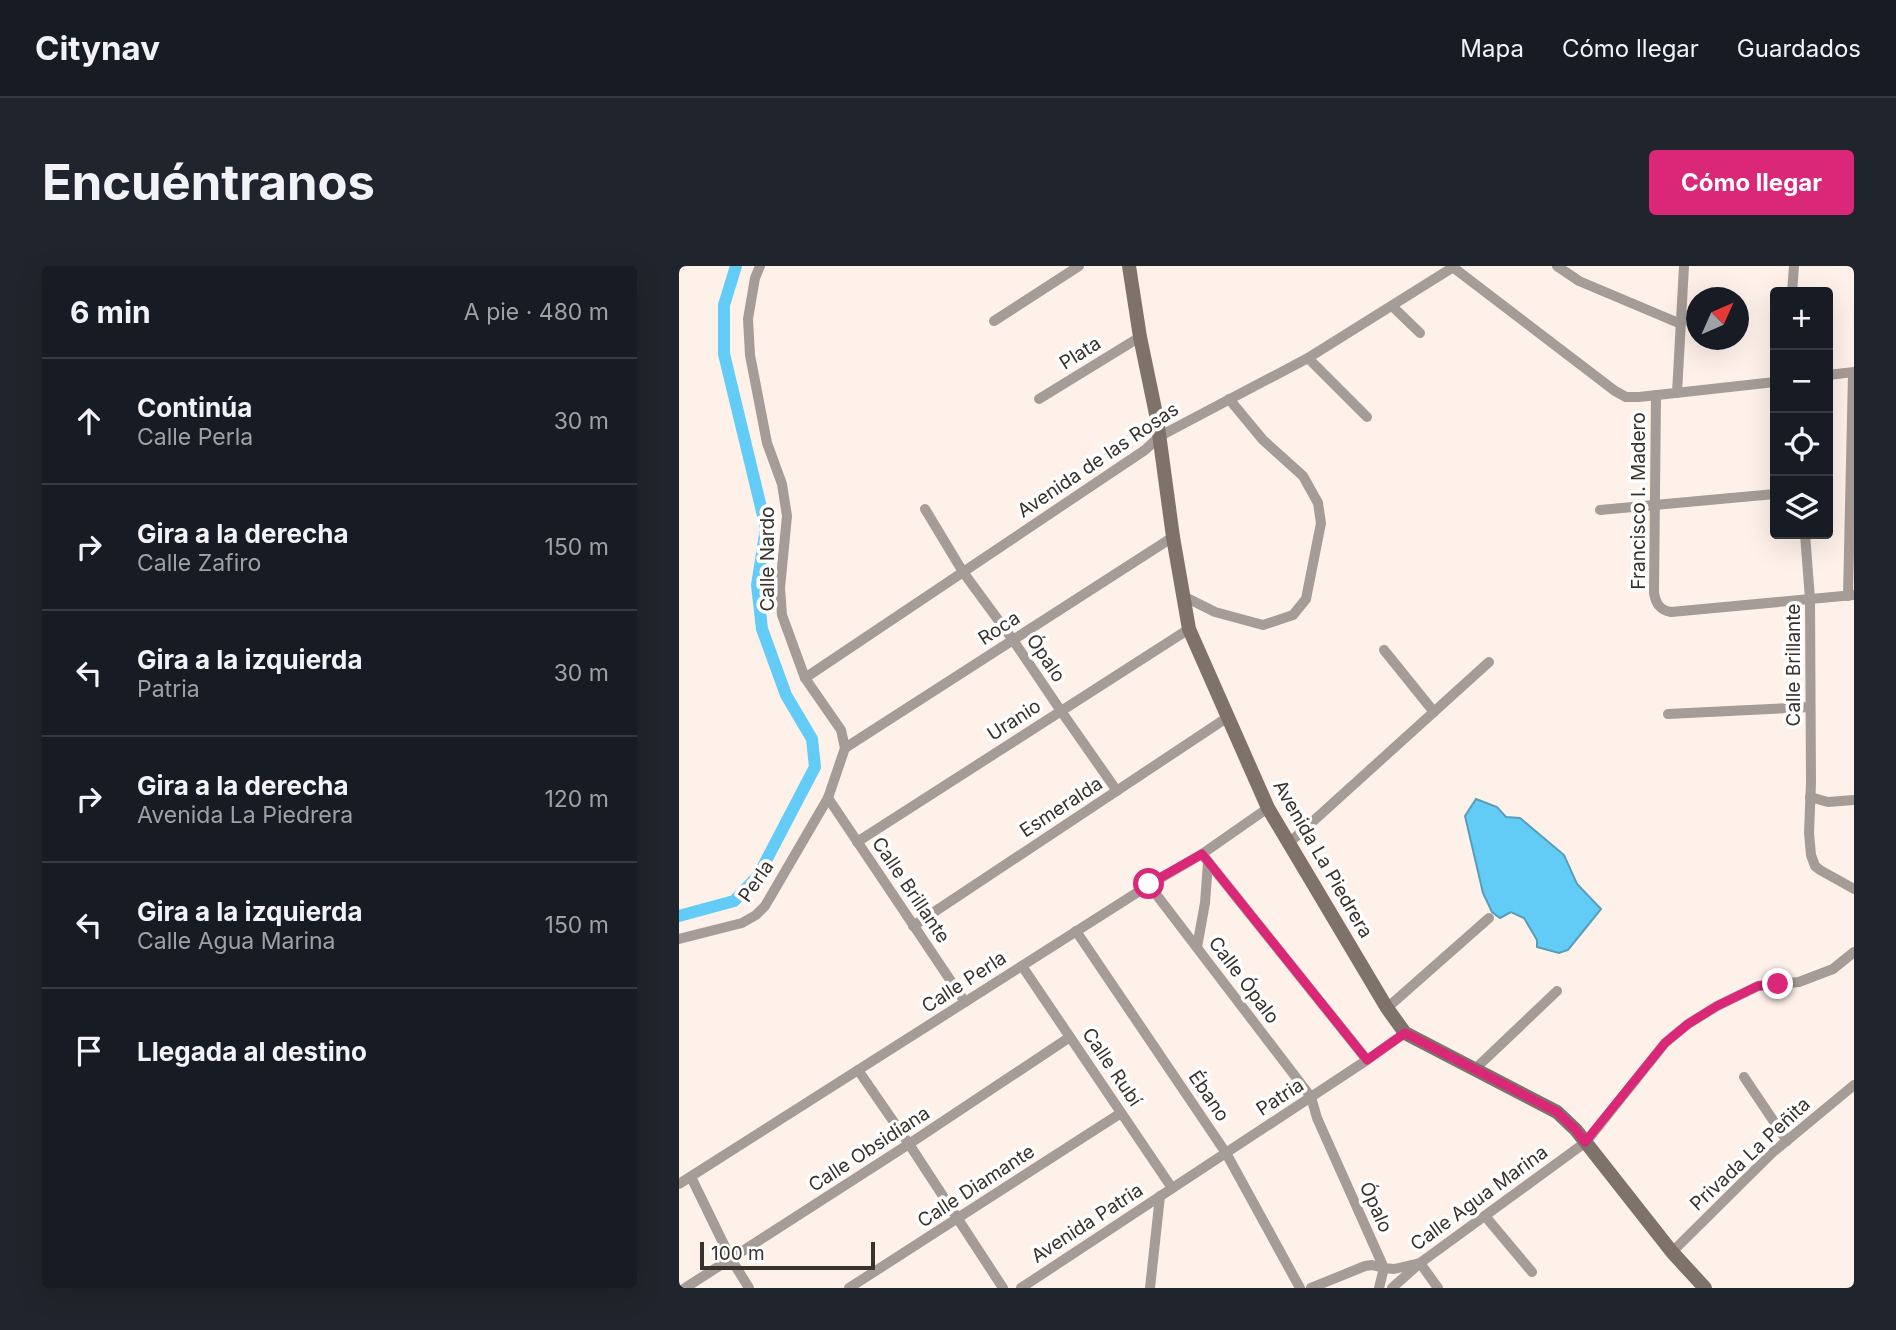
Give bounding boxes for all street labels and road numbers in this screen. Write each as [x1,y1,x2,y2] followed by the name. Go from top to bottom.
[1055,331,1105,375] street label: Plata
[1013,397,1183,523] street label: Avenida de las Rosas
[1627,412,1650,590] street label: Francisco I. Madero
[756,506,779,612] street label: Calle Nardo
[1782,604,1805,726] street label: Calle Brillante
[974,606,1024,650] street label: Roca
[1022,630,1070,686] street label: Ópalo
[983,694,1045,746] street label: Uranio
[1015,772,1107,842] street label: Esmeralda
[1268,776,1378,942] street label: Avenida La Piedrera
[867,833,955,947] street label: Calle Brillante
[733,856,779,906] street label: Perla
[1204,932,1284,1028] street label: Calle Ópalo
[917,946,1011,1018] street label: Calle Perla
[1077,1023,1147,1111] street label: Calle Rubí
[1184,1066,1235,1126] street label: Ébano
[1252,1073,1308,1121] street label: Patria
[1685,1092,1815,1216] street label: Privada La Peñita
[804,1101,934,1197] street label: Calle Obsidiana
[913,1140,1039,1232] street label: Calle Diamante
[1406,1141,1552,1255] street label: Calle Agua Marina
[1027,1178,1147,1268] street label: Avenida Patria
[1355,1178,1397,1236] street label: Ópalo

